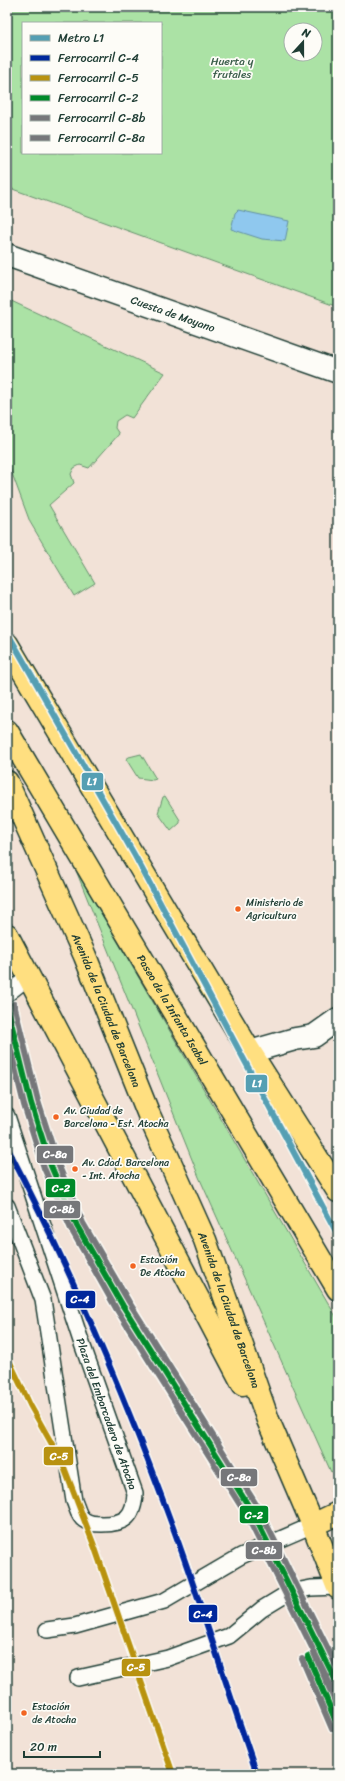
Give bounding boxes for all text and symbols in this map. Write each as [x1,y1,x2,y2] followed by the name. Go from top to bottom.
[22,22,162,154] legend
[283,22,323,62] north arrow
[299,23,314,44] text: N
[58,27,104,49] text: Metro L1
[58,47,139,69] text: Ferrocarril C-4
[211,52,254,84] park label: Huerta y frutales
[58,67,139,89] text: Ferrocarril C-5
[58,87,138,109] text: Ferrocarril C-2
[58,107,146,129] text: Ferrocarril C-8b
[58,127,146,149] text: Ferrocarril C-8a
[128,290,218,337] street label: Cuesta de Moyano
[81,772,104,791] line badge: L1
[87,772,97,791] text: L1
[245,894,303,925] place label: Ministerio de Agricultura
[233,904,243,914] marker: Ministerio de Agricultura
[66,929,147,1091] street label: Avenida de la Ciudad de Barcelona
[132,951,213,1070] street label: Paseo de la Infanta Isabel
[245,1074,268,1093] line badge: L1
[252,1074,262,1093] text: L1
[63,1102,170,1133] place label: Av. Ciudad de Barcelona - Est. Atocha
[51,1112,61,1122] marker: Av. Ciudad de Barcelona - Est. Atocha
[36,1145,74,1164] line badge: C-8a
[42,1145,68,1164] text: C-8a
[81,1154,170,1185] place label: Av. Cdad. Barcelona - Int. Atocha
[70,1164,80,1174] marker: Av. Cdad. Barcelona - Int. Atocha
[45,1178,76,1198] line badge: C-2
[51,1179,71,1198] text: C-2
[43,1200,81,1219] line badge: C-8b
[49,1200,75,1219] text: C-8b
[192,1227,266,1391] street label: Avenida de la Ciudad de Barcelona
[140,1251,185,1282] place label: Estación De Atocha
[128,1261,138,1271] marker: Estación De Atocha
[65,1290,96,1309] line badge: C-4
[70,1290,90,1309] text: C-4
[71,1335,143,1493] street label: Plaza del Embarcadero de Atocha
[43,1446,74,1466] line badge: C-5
[49,1447,69,1466] text: C-5
[220,1468,258,1487] line badge: C-8a
[226,1468,252,1487] text: C-8a
[239,1505,269,1524] line badge: C-2
[244,1506,264,1525] text: C-2
[245,1541,283,1560] line badge: C-8b
[251,1541,277,1560] text: C-8b
[188,1604,218,1623] line badge: C-4
[193,1605,213,1624] text: C-4
[121,1658,151,1677] line badge: C-5
[126,1658,146,1677] text: C-5
[32,1698,76,1729] place label: Estación de Atocha
[19,1708,29,1718] marker: Estación de Atocha
[24,1733,100,1759] scale bar
[30,1736,57,1758] text: 20 m

